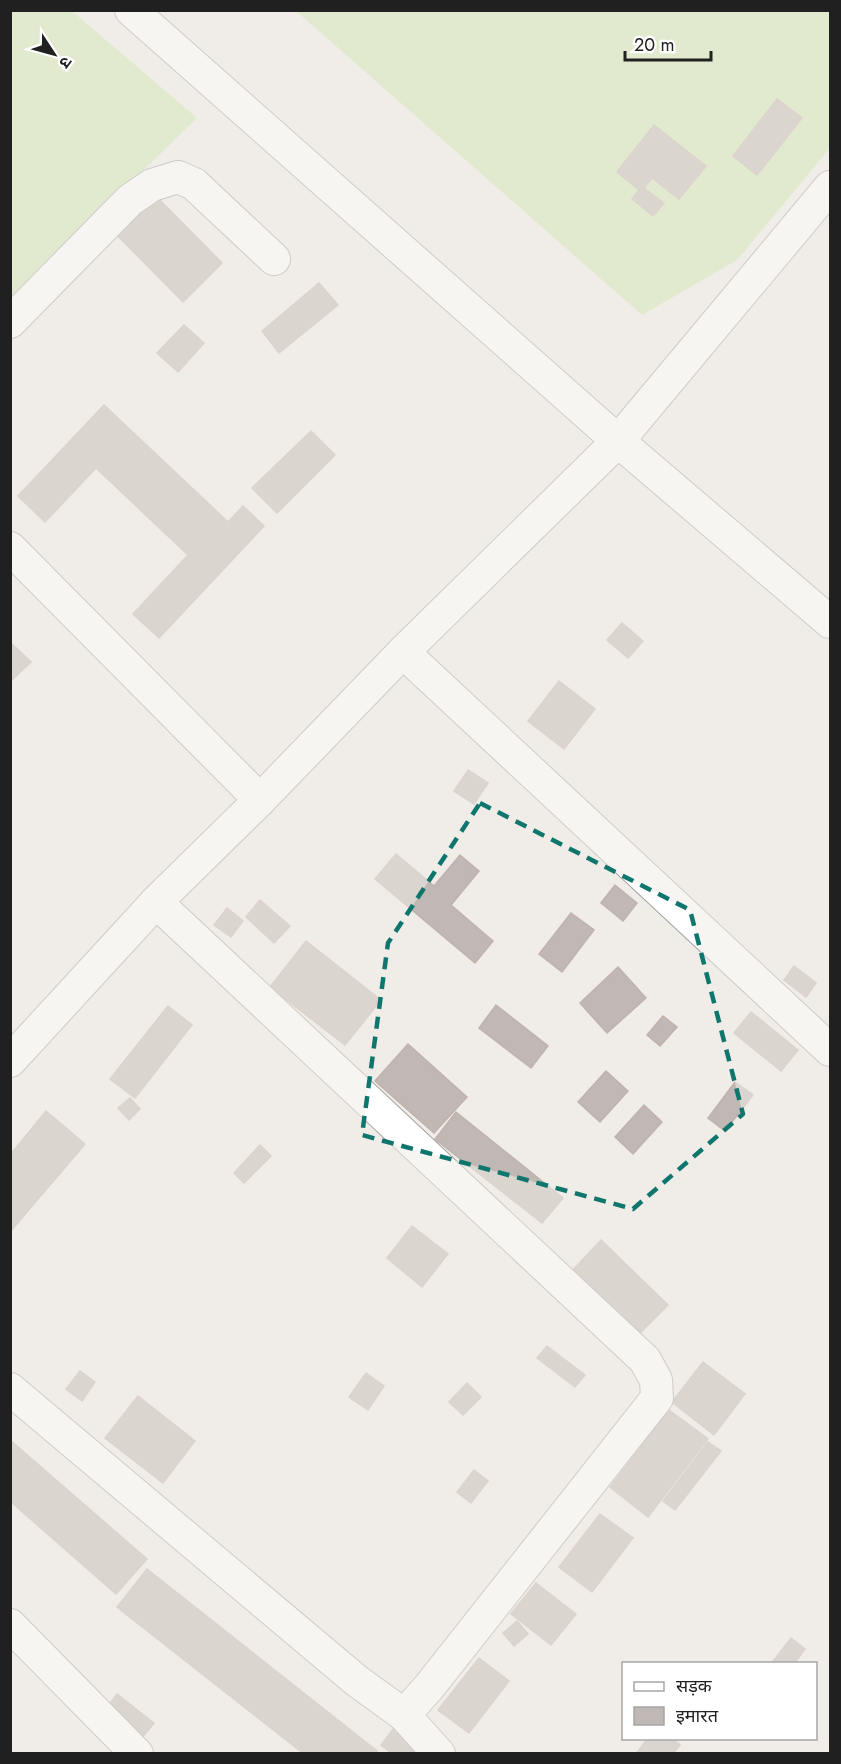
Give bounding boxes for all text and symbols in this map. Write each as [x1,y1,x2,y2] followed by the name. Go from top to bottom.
[24,24,84,84] north arrow
[625,24,710,62] scale bar
[634,32,674,58] text: 20 m
[53,52,78,74] text: उ
[622,1662,817,1740] legend
[676,1673,713,1699] text: सड़क
[676,1703,719,1729] text: इमारत

